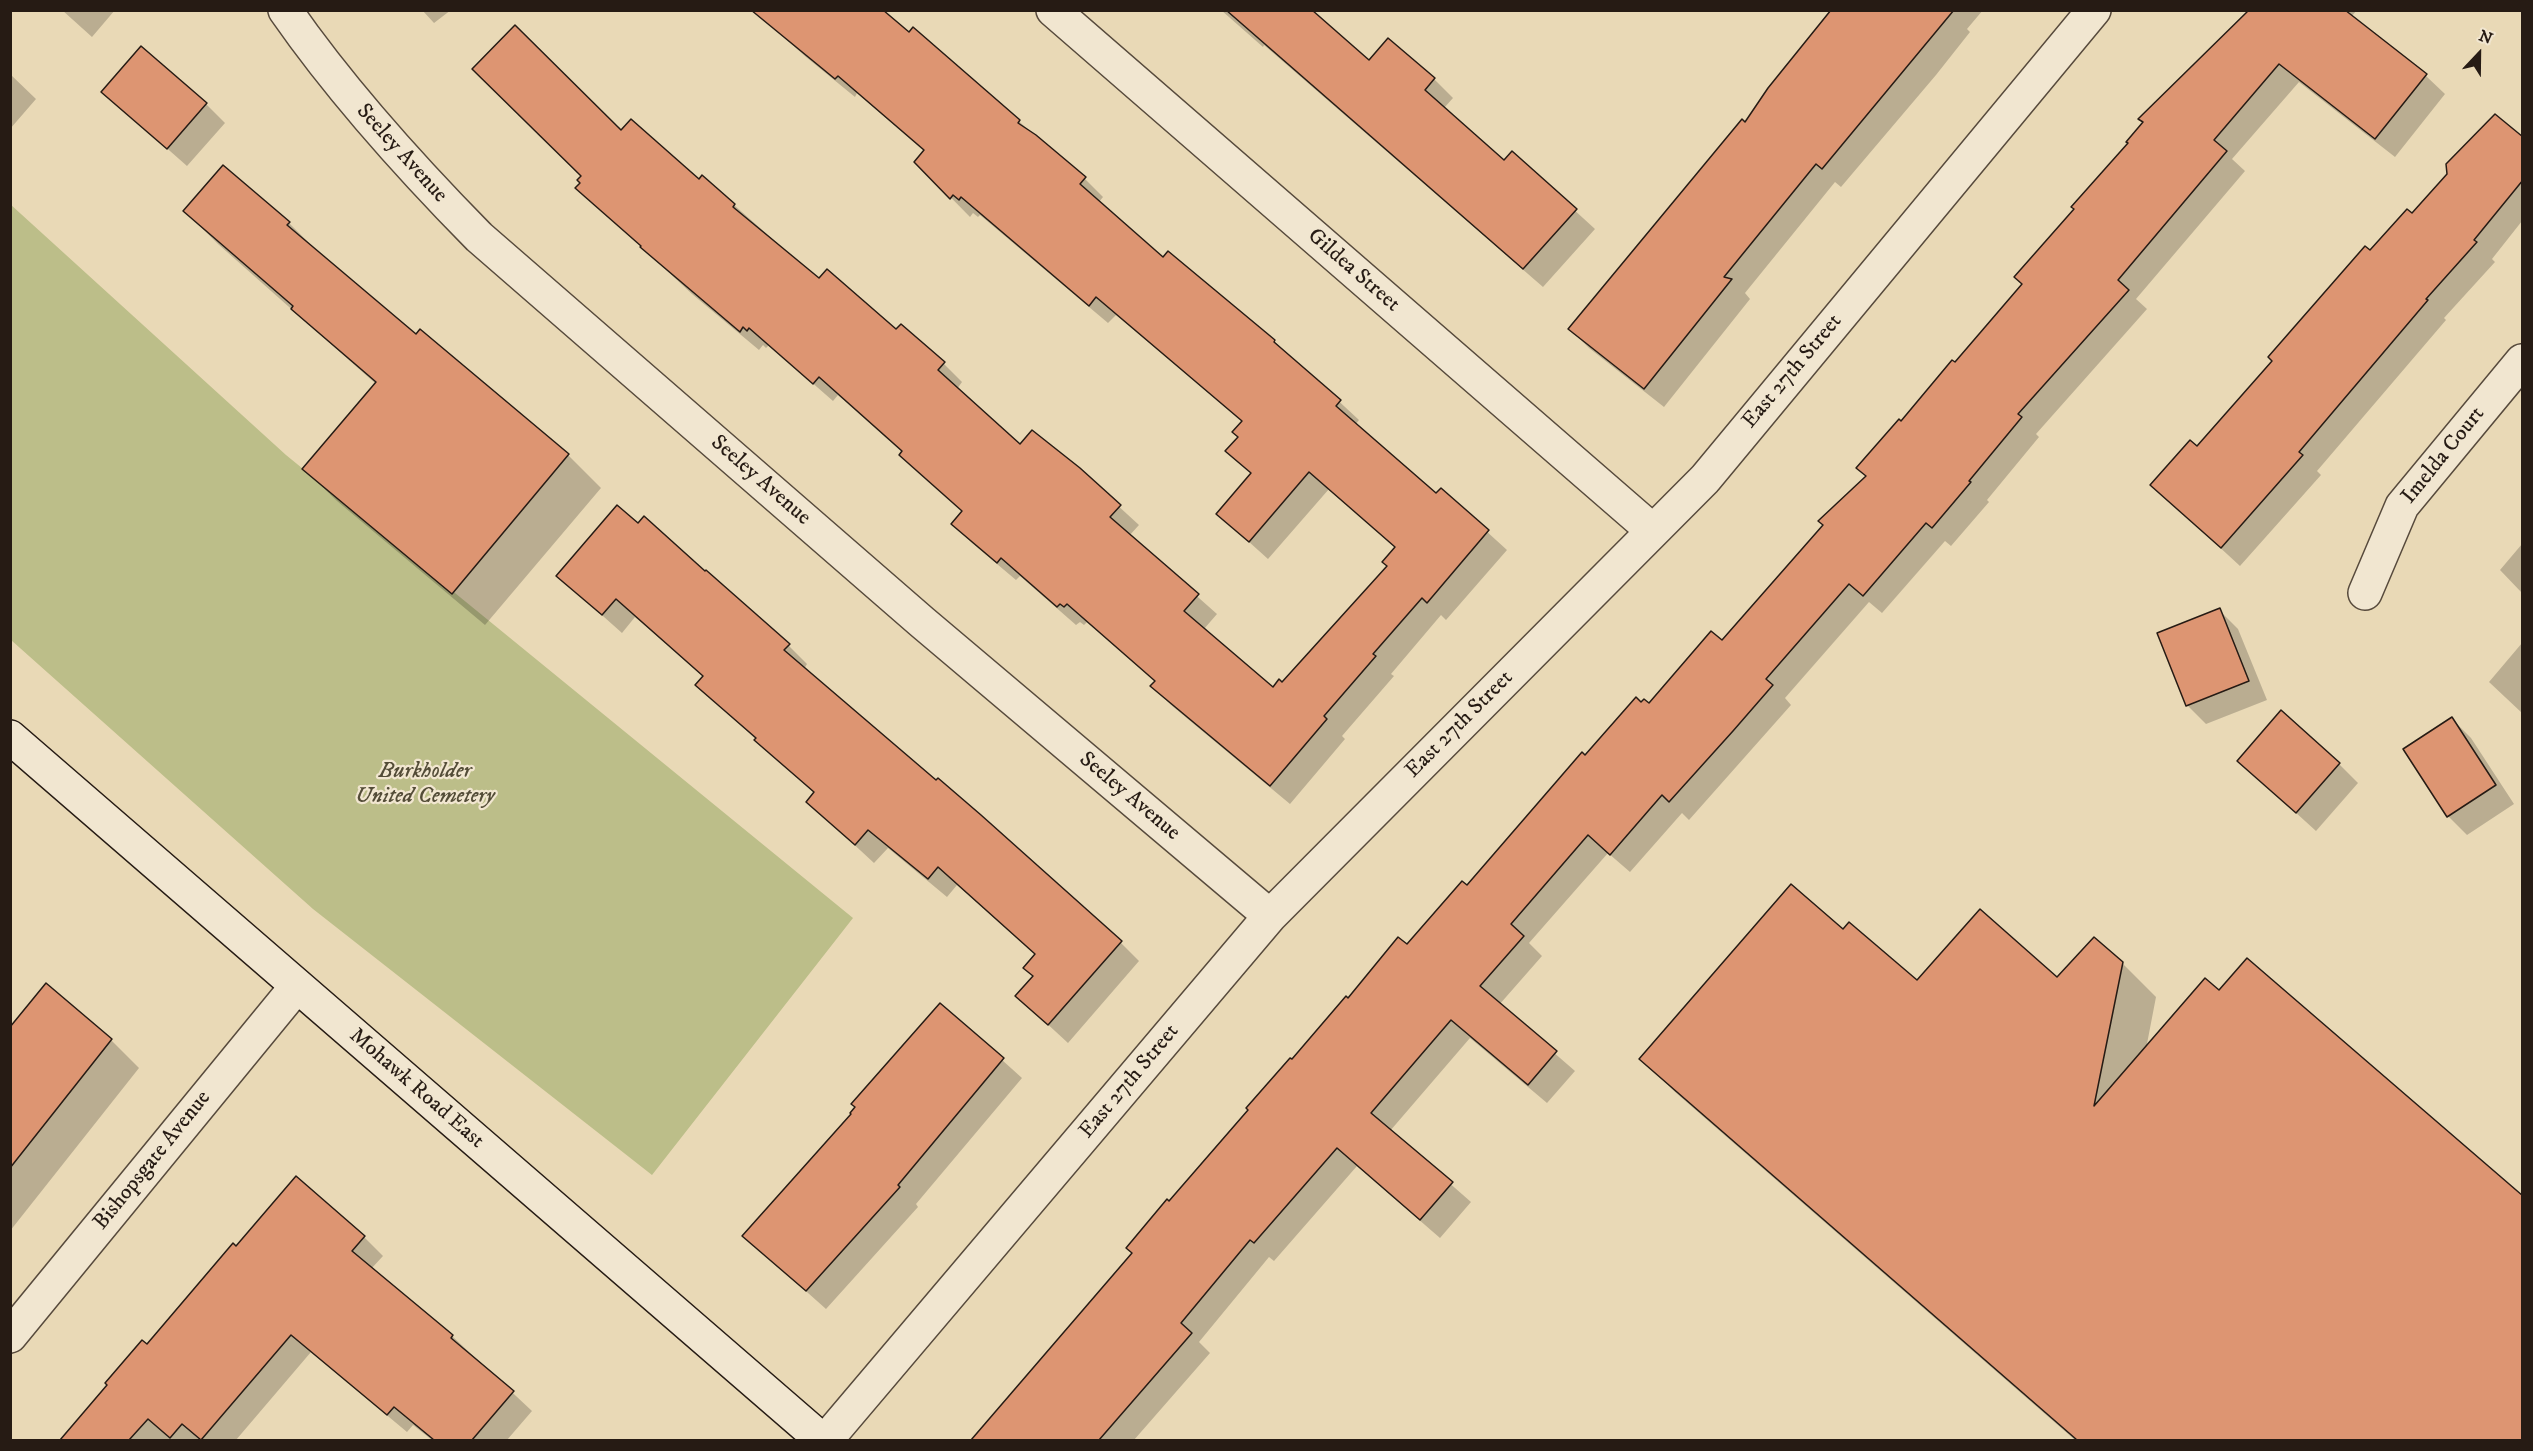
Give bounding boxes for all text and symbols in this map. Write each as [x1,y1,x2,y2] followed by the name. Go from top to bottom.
[2449,24,2509,84] north arrow
[2476,26,2496,49] text: N
[350,99,452,209] street label: Seeley Avenue
[1301,224,1405,318] street label: Gildea Street
[1737,309,1849,435] street label: East 27th Street
[2397,402,2491,510] street label: Imelda Court
[705,430,815,532] street label: Seeley Avenue
[1401,666,1519,784] street label: East 27th Street
[1073,747,1185,847] street label: Seeley Avenue
[355,759,495,810] park label: Burkholder United Cemetery
[1074,1019,1186,1145] street label: East 27th Street
[343,1023,489,1155] street label: Mohawk Road East
[89,1086,217,1236] street label: Bishopsgate Avenue

